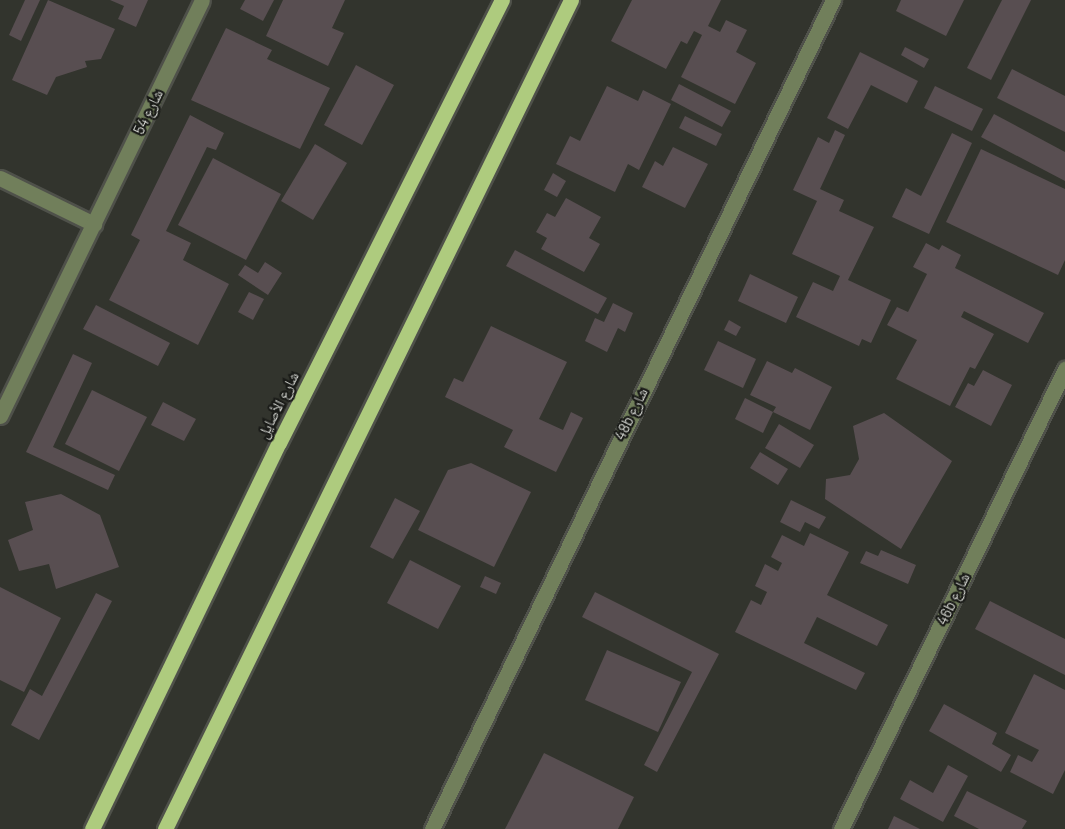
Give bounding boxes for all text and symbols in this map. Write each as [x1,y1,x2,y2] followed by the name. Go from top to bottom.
[130,87,166,137] street label: شارع 54
[254,369,302,441] street label: شارع الأصايل
[611,385,651,443] street label: 48b شارع
[933,570,973,628] street label: 46b شارع

